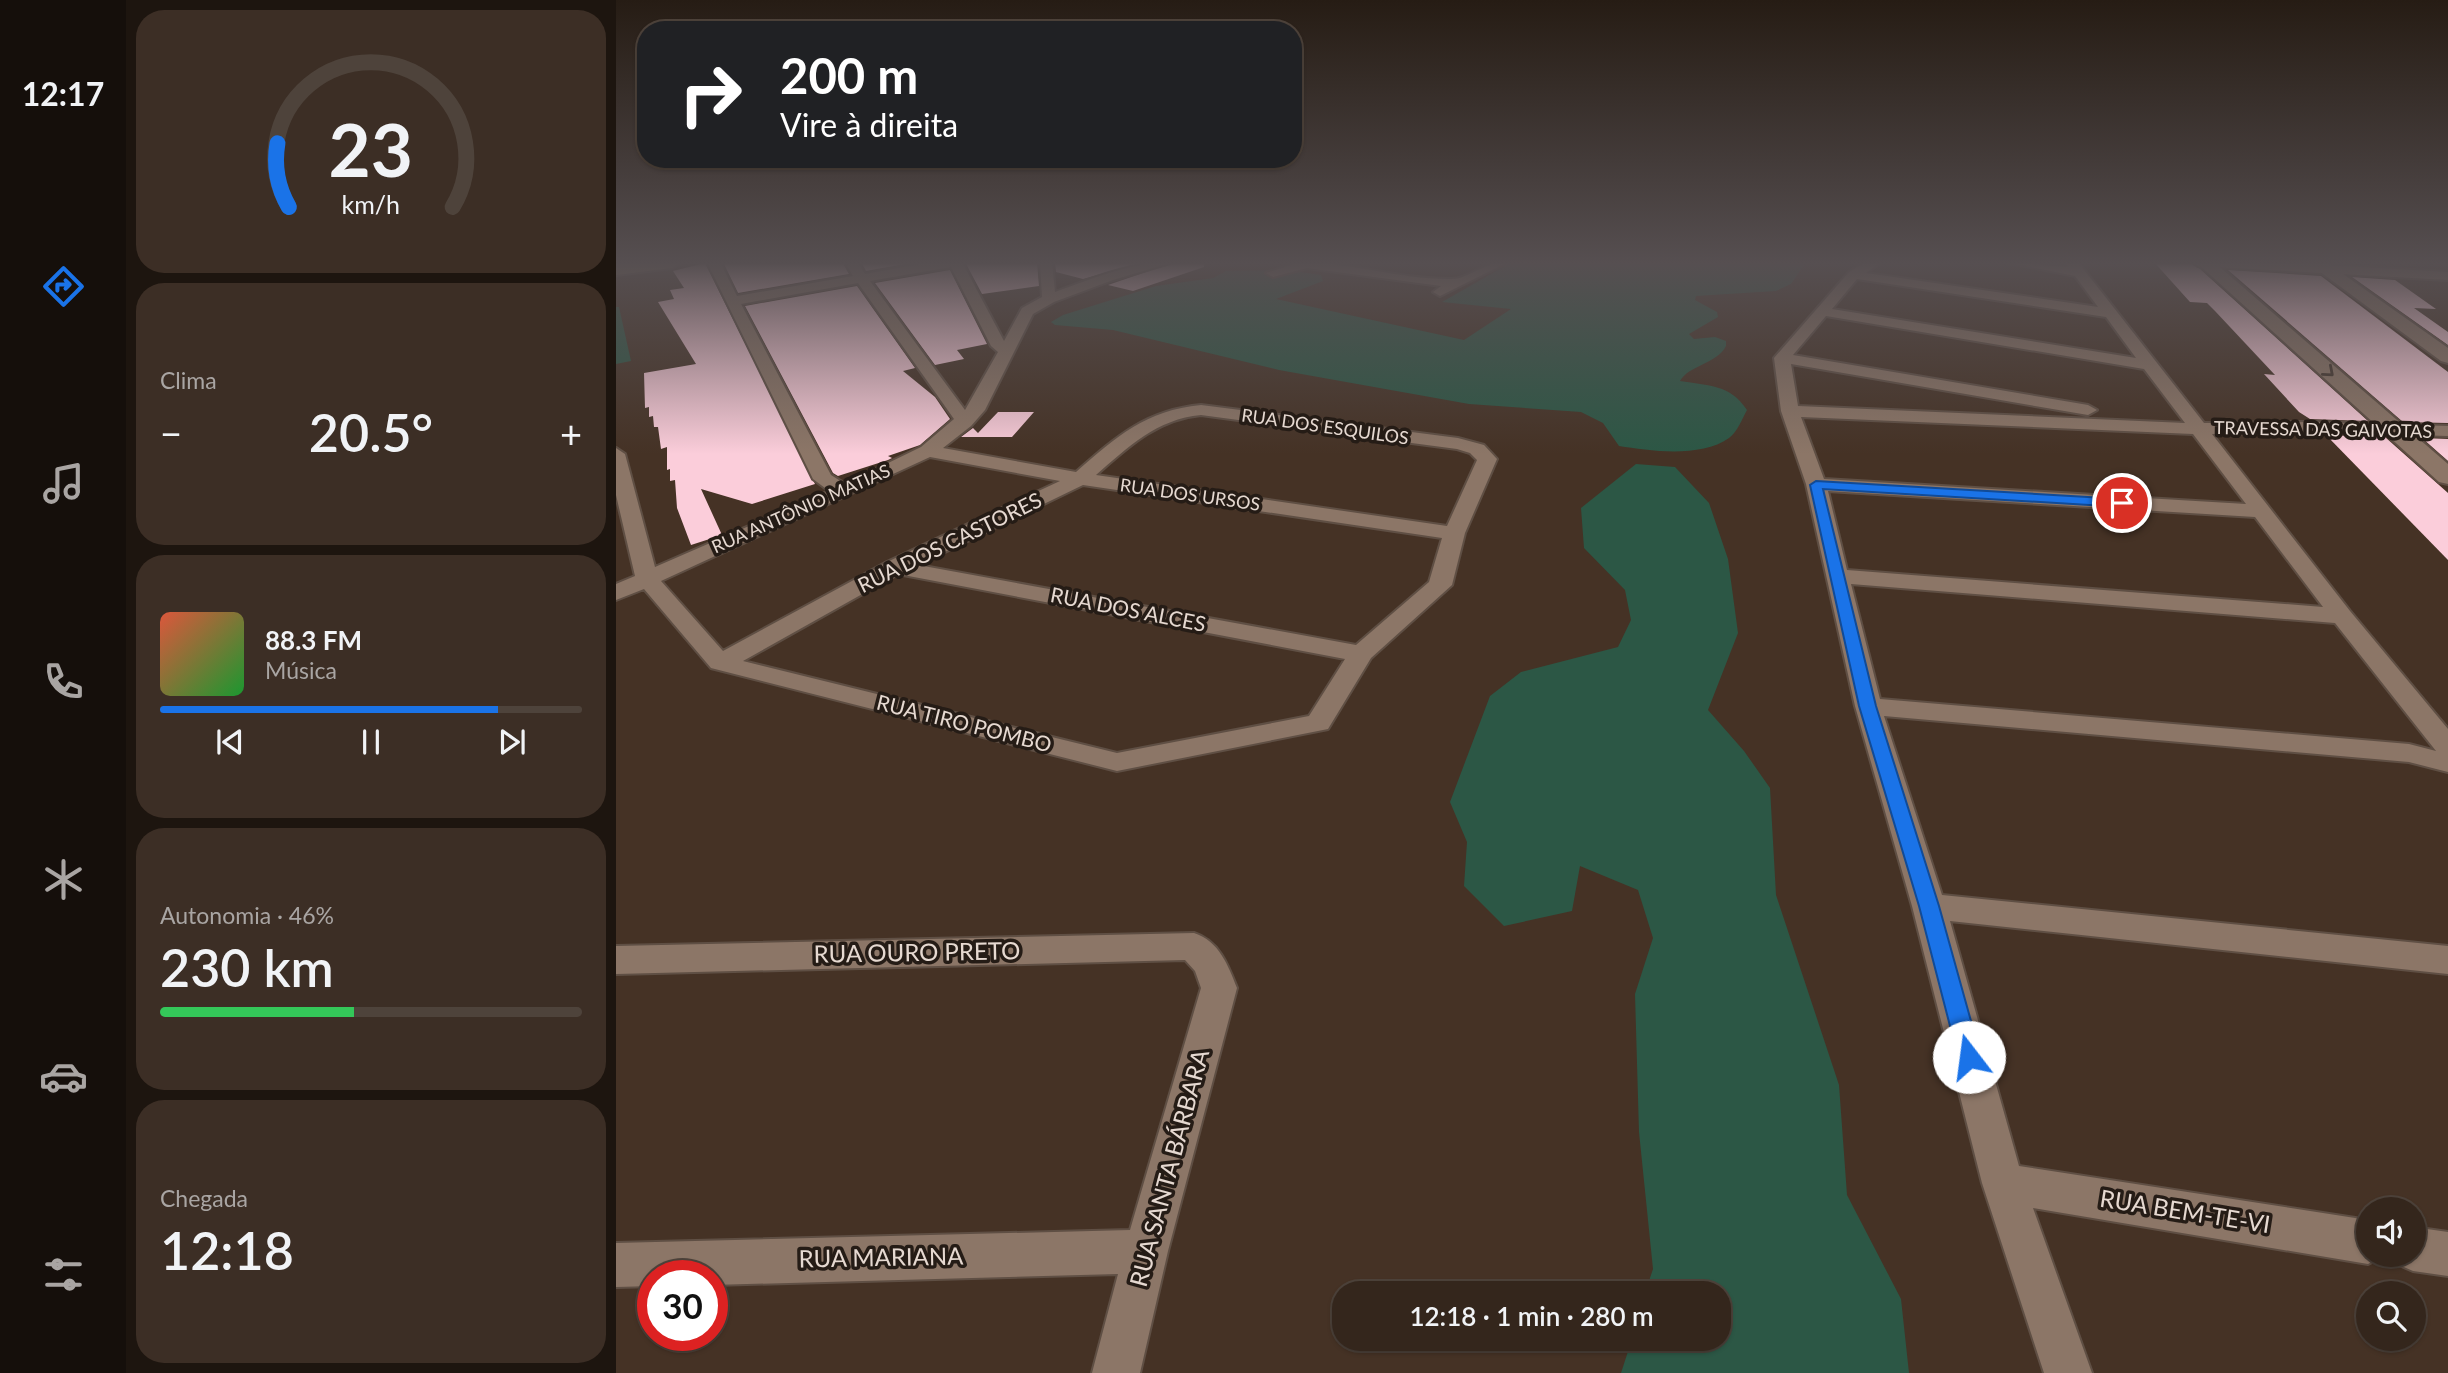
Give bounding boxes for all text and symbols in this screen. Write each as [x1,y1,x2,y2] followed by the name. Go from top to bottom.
[780,46,918,104] text: 200 m
[665,49,756,140] icon: right
[22,74,104,113] text: 12:17
[780,105,958,144] text: Vire à direita
[329,106,413,194] text: 23
[342,189,400,219] text: km/h
[39,262,88,311] icon: directions
[2321,364,2334,376] one-way arrow
[160,366,217,394] text: Clima
[309,401,433,463] text: 20.5°
[1240,403,1410,449] street label: RUA DOS ESQUILOS
[160,410,182,456] text: −
[560,410,582,456] text: +
[2214,416,2432,442] street label: TRAVESSA DAS GAIVOTAS
[39,459,88,508] icon: music
[708,459,893,557] street label: RUA ANTÔNIO MATIAS
[1119,473,1262,515] street label: RUA DOS URSOS
[2092,473,2152,533] pin
[2103,484,2141,522] icon: arrive
[853,486,1045,597] street label: RUA DOS CASTORES
[1048,581,1208,636] street label: RUA DOS ALCES
[265,624,362,656] text: 88.3 FM
[265,656,337,684] text: Música
[39,657,88,706] icon: phone
[874,689,1054,756] street label: RUA TIRO POMBO
[211,723,249,761] icon: previous
[352,723,390,761] icon: pause
[493,723,531,761] icon: next
[39,855,88,904] icon: climate
[160,901,334,929] text: Autonomia · 46%
[813,935,1021,968] street label: RUA OURO PRETO
[160,936,334,998] text: 230 km
[1932,1020,2006,1094] position arrow
[1123,1045,1214,1289] street label: RUA SANTA BÁRBARA
[39,1052,88,1101] icon: car
[2098,1183,2272,1238] street label: RUA BEM-TE-VI
[160,1184,248,1212] text: Chegada
[2356,1197,2426,1351] map controls
[2356,1197,2426,1267] button: sound
[160,1219,294,1281] text: 12:18
[798,1241,964,1272] street label: RUA MARIANA
[39,1250,88,1299] icon: filters
[637,1260,728,1351] speed limit sign: 30
[2356,1281,2426,1351] button: search
[1409,1300,1654,1332] text: 12:18 · 1 min · 280 m

